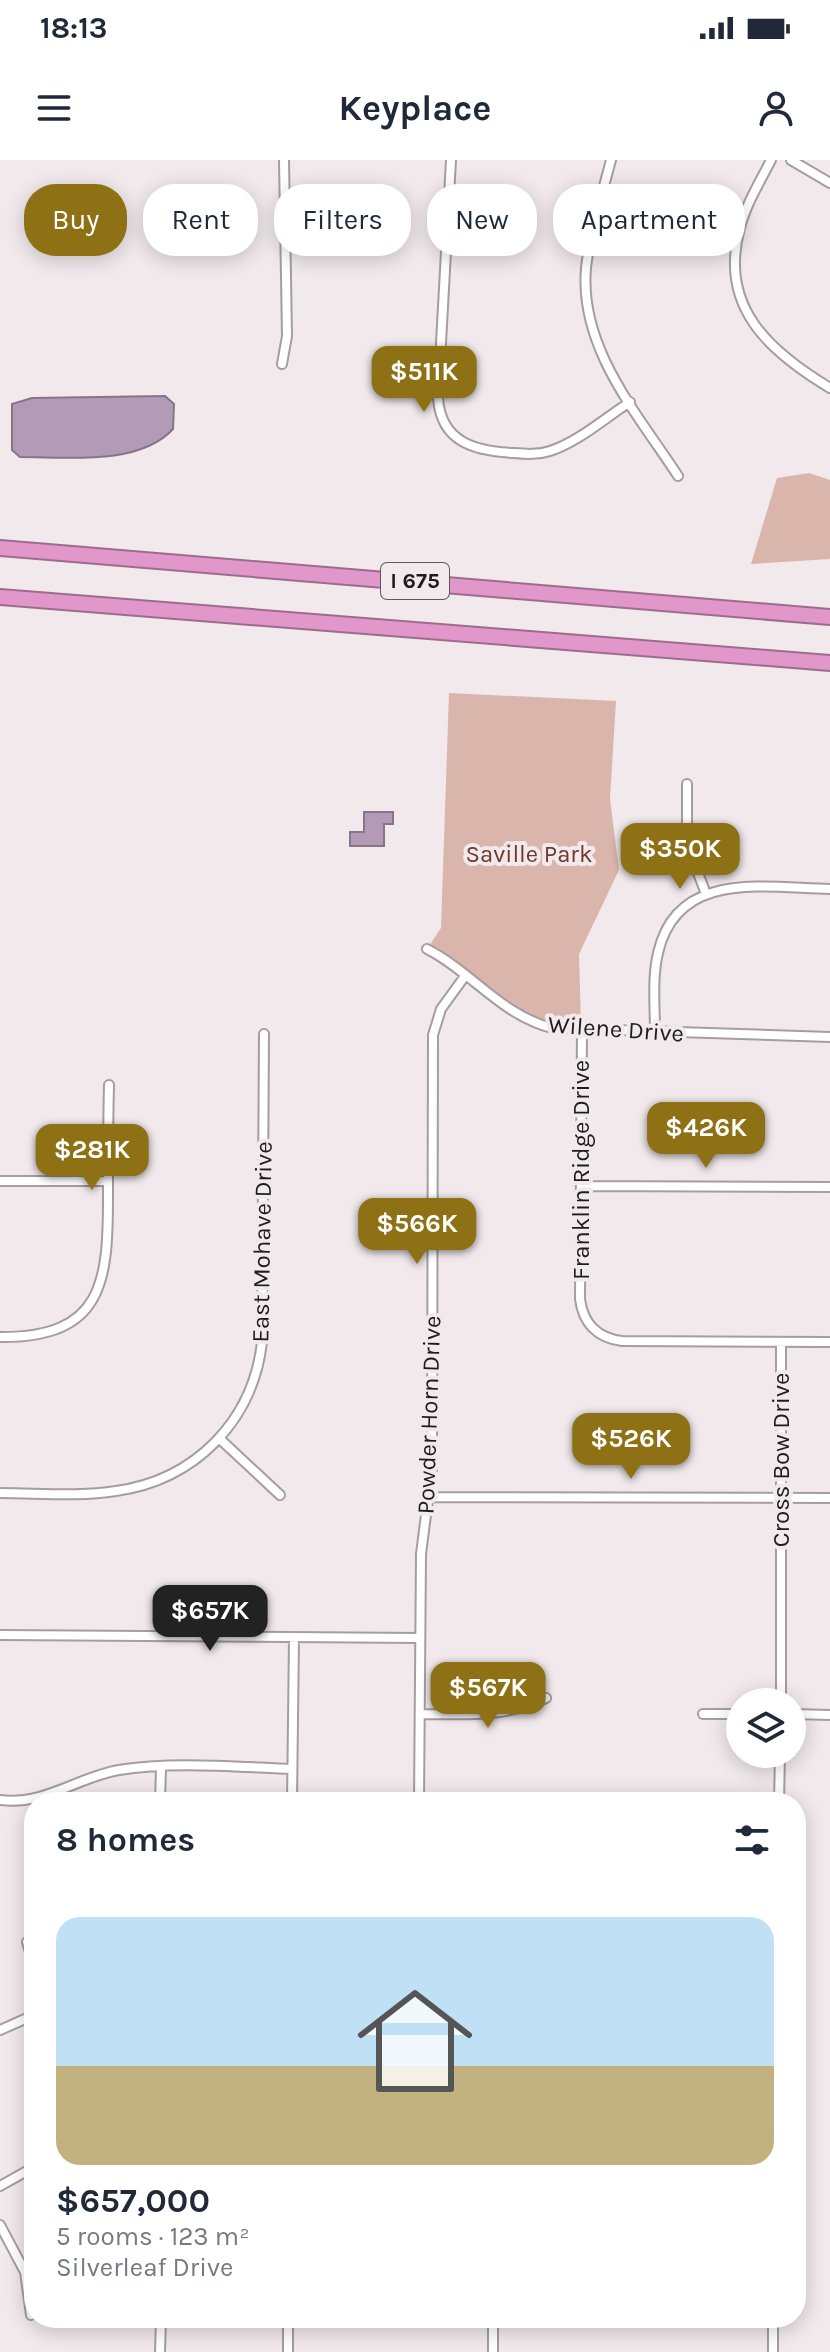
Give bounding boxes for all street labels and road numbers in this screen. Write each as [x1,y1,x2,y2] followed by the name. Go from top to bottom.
[381,563,449,599] road number: I 675
[547,1010,685,1048] street label: Wilene Drive
[567,1060,595,1280] street label: Franklin Ridge Drive
[246,1141,278,1343] street label: East Mohave Drive
[412,1315,446,1515] street label: Powder Horn Drive
[767,1373,795,1547] street label: Cross Bow Drive

